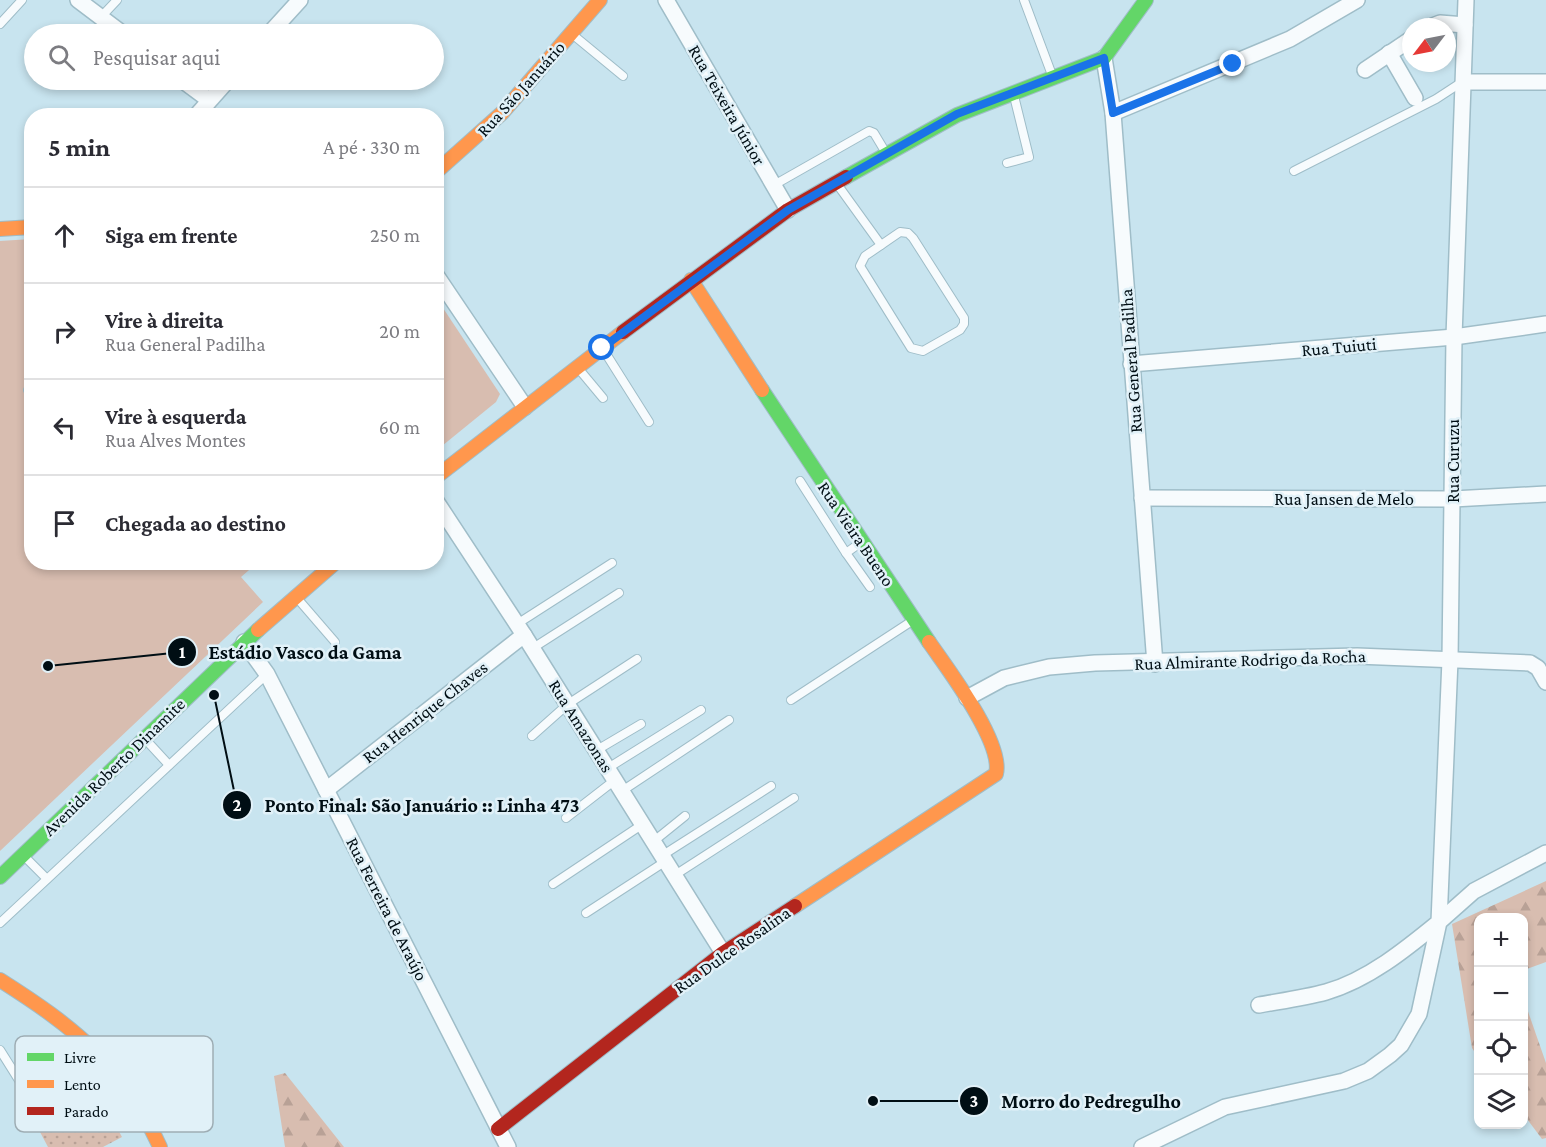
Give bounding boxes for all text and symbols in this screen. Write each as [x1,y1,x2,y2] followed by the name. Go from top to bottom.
[1402,18,1456,72] north arrow
[24,24,444,90] search box
[473,37,569,141] street label: Rua São Januário
[45,41,78,74] icon: search
[684,41,770,169] street label: Rua Teixeira Júnior
[93,45,220,70] text: Pesquisar aqui
[1219,50,1245,76] route end
[48,133,110,162] text: 5 min
[323,136,420,158] text: A pé · 330 m
[48,219,81,252] icon: ahead
[105,223,238,248] text: Siga em frente
[370,224,420,246] text: 250 m
[1116,288,1146,434] street label: Rua General Padilha
[105,308,224,333] text: Vire à direita
[48,315,81,348] icon: right
[379,320,420,342] text: 20 m
[105,333,265,355] text: Rua General Padilha
[588,334,614,360] route start
[1301,334,1378,360] street label: Rua Tuiuti
[105,404,246,429] text: Vire à esquerda
[48,411,81,444] icon: left
[379,416,420,438] text: 60 m
[1443,418,1463,503] street label: Rua Curuzu
[105,429,246,451] text: Rua Alves Montes
[814,478,898,590] street label: Rua Vieira Bueno
[1274,489,1414,509] street label: Rua Jansen de Melo
[48,507,81,540] icon: arrive
[105,511,286,536] text: Chegada ao destino
[167,633,414,671] callout: Estádio Vasco da Gama
[208,641,402,663] text: Estádio Vasco da Gama
[179,642,186,662] text: 1
[1134,646,1366,674] street label: Rua Almirante Rodrigo da Rocha
[358,657,492,767] street label: Rua Henrique Chaves
[545,676,617,776] street label: Rua Amazonas
[39,694,189,840] street label: Avenida Roberto Dinamite
[222,786,591,824] callout: Ponto Final: São Januário :: Linha 473
[265,794,579,816] text: Ponto Final: São Januário :: Linha 473
[232,795,242,815] text: 2
[341,834,432,985] street label: Rua Ferreira de Araújo
[670,902,794,998] street label: Rua Dulce Rosalina
[1474,913,1528,1129] map controls
[1474,913,1528,967] button: +
[1474,967,1528,1021] button: −
[1474,1021,1528,1075] button: locate
[15,1036,213,1132] legend
[64,1049,96,1066] text: Livre
[1474,1075,1528,1129] button: layers
[64,1076,101,1093] text: Lento
[959,1082,1193,1120] callout: Morro do Pedregulho
[1001,1090,1181,1112] text: Morro do Pedregulho
[970,1091,978,1111] text: 3
[64,1103,108,1120] text: Parado

